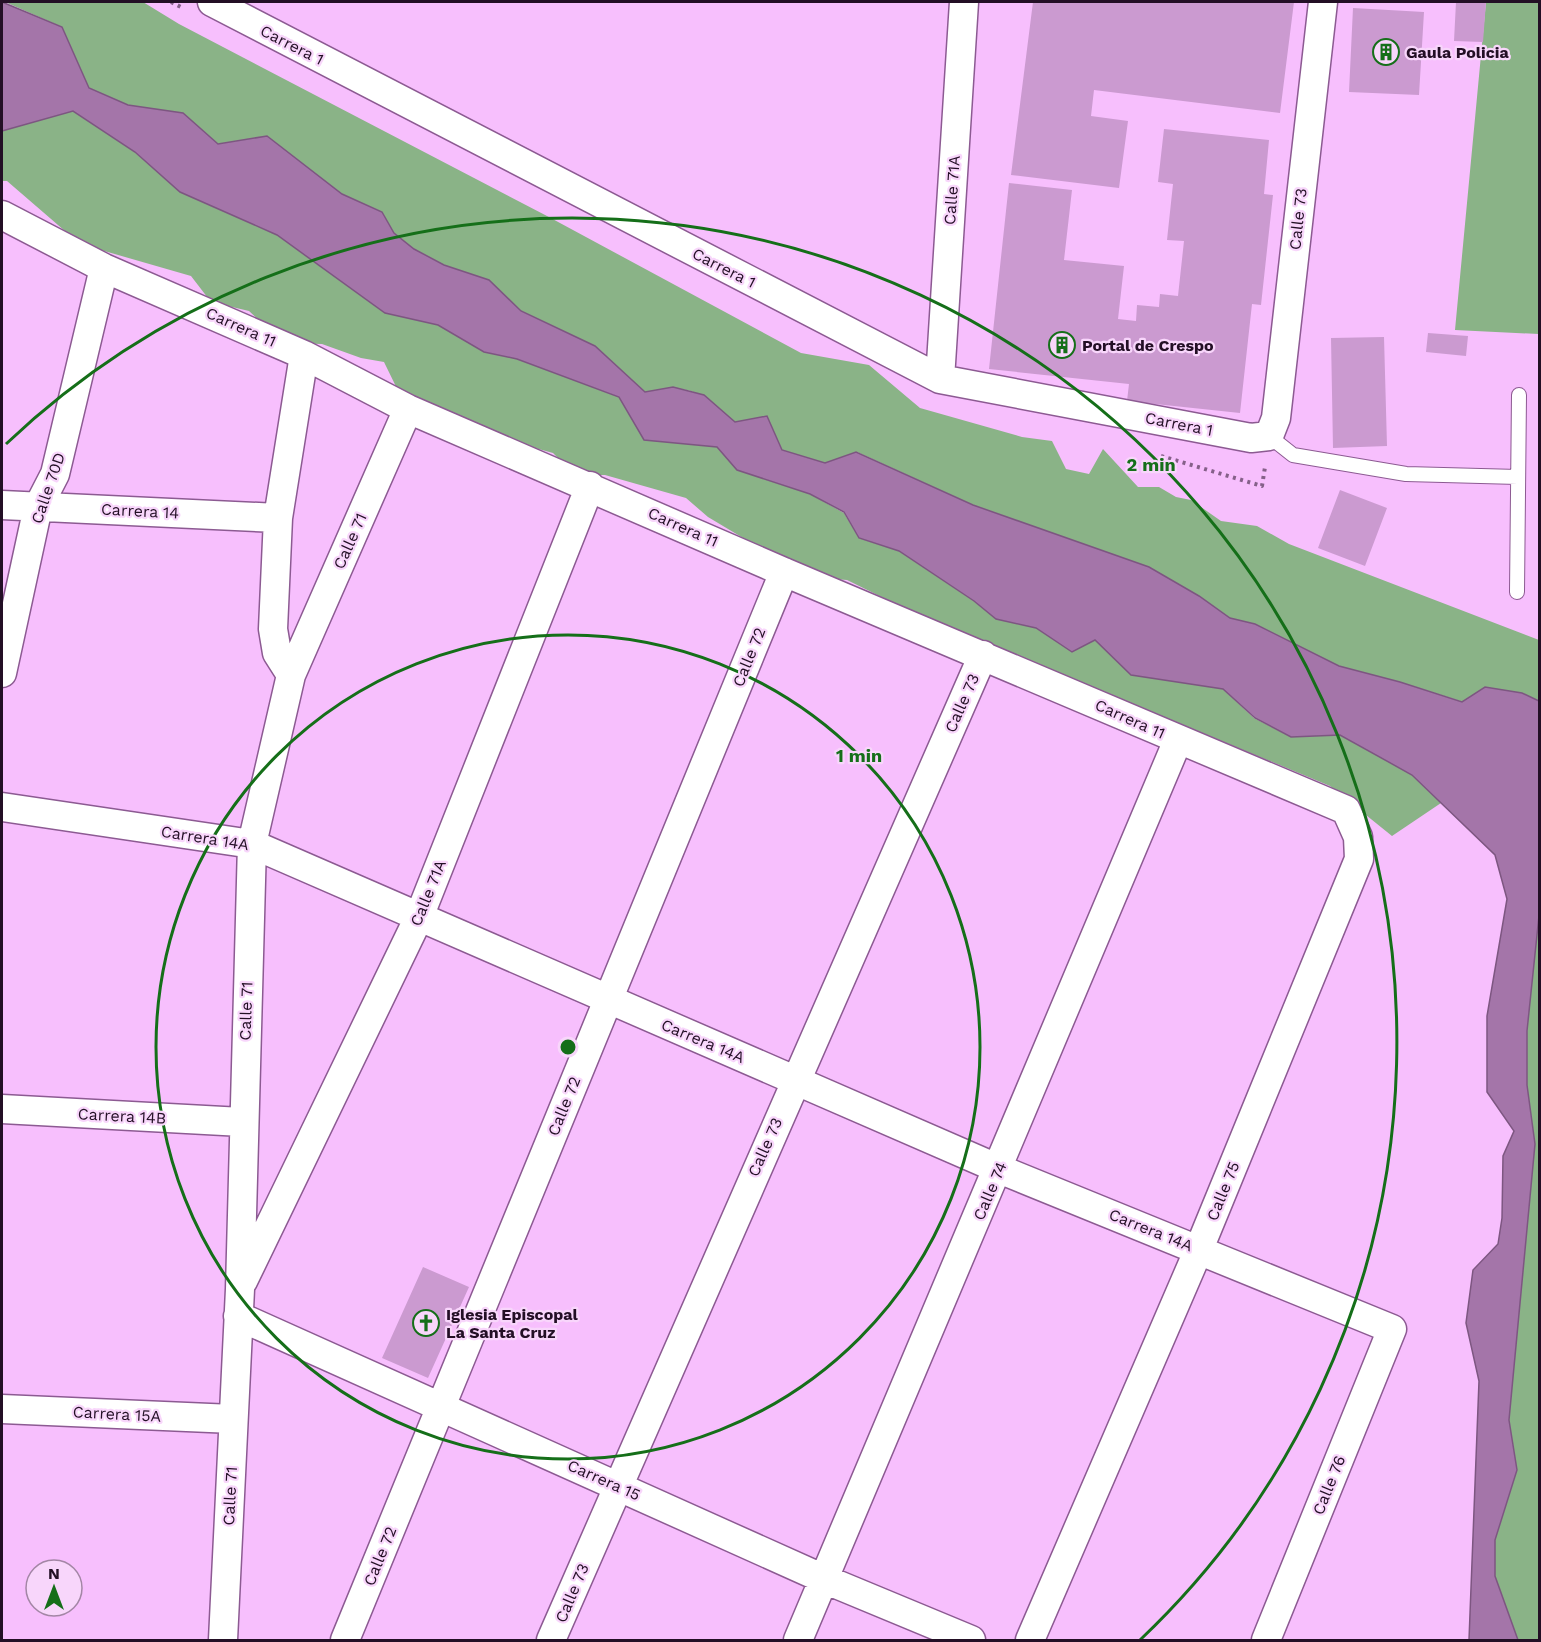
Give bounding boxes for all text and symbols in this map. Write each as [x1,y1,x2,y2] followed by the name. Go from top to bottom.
[257,21,327,69] street label: Carrera 1
[1371,37,1401,67] building icon: Gaula Policia
[1406,43,1509,62] place label: Gaula Policia
[940,154,964,225] street label: Calle 71A
[1285,187,1311,251] street label: Calle 73
[689,244,759,292] street label: Carrera 1
[203,303,279,351] street label: Carrera 11
[1047,330,1077,360] building icon: Portal de Crespo
[1082,336,1214,355] place label: Portal de Crespo
[1144,408,1214,440] street label: Carrera 1
[27,450,69,526] street label: Calle 70D
[1126,454,1176,475] text: 2 min
[100,499,180,523] street label: Carrera 14
[645,503,721,551] street label: Carrera 11
[329,510,371,572] street label: Calle 71
[729,625,769,689] street label: Calle 72
[941,671,983,735] street label: Calle 73
[1092,695,1168,743] street label: Carrera 11
[836,745,882,766] text: 1 min
[160,822,251,854] street label: Carrera 14A
[406,857,450,929] street label: Calle 71A
[235,981,257,1041] street label: Calle 71
[658,1015,748,1067] street label: Carrera 14A
[558,1037,578,1057] centre of rings
[544,1074,584,1138] street label: Calle 72
[77,1104,167,1128] street label: Carrera 14B
[744,1115,786,1179] street label: Calle 73
[969,1159,1011,1223] street label: Calle 74
[1203,1159,1243,1223] street label: Calle 75
[1106,1205,1196,1256] street label: Carrera 14A
[446,1305,578,1342] place label: Iglesia Episcopal La Santa Cruz
[411,1308,441,1338] church icon: Iglesia Episcopal La Santa Cruz
[72,1402,162,1426] street label: Carrera 15A
[1309,1453,1349,1517] street label: Calle 76
[565,1456,643,1504] street label: Carrera 15
[219,1466,241,1526] street label: Calle 71
[360,1524,400,1588] street label: Calle 72
[24,1558,84,1618] north arrow
[551,1561,593,1625] street label: Calle 73
[48,1564,60,1583] text: N

